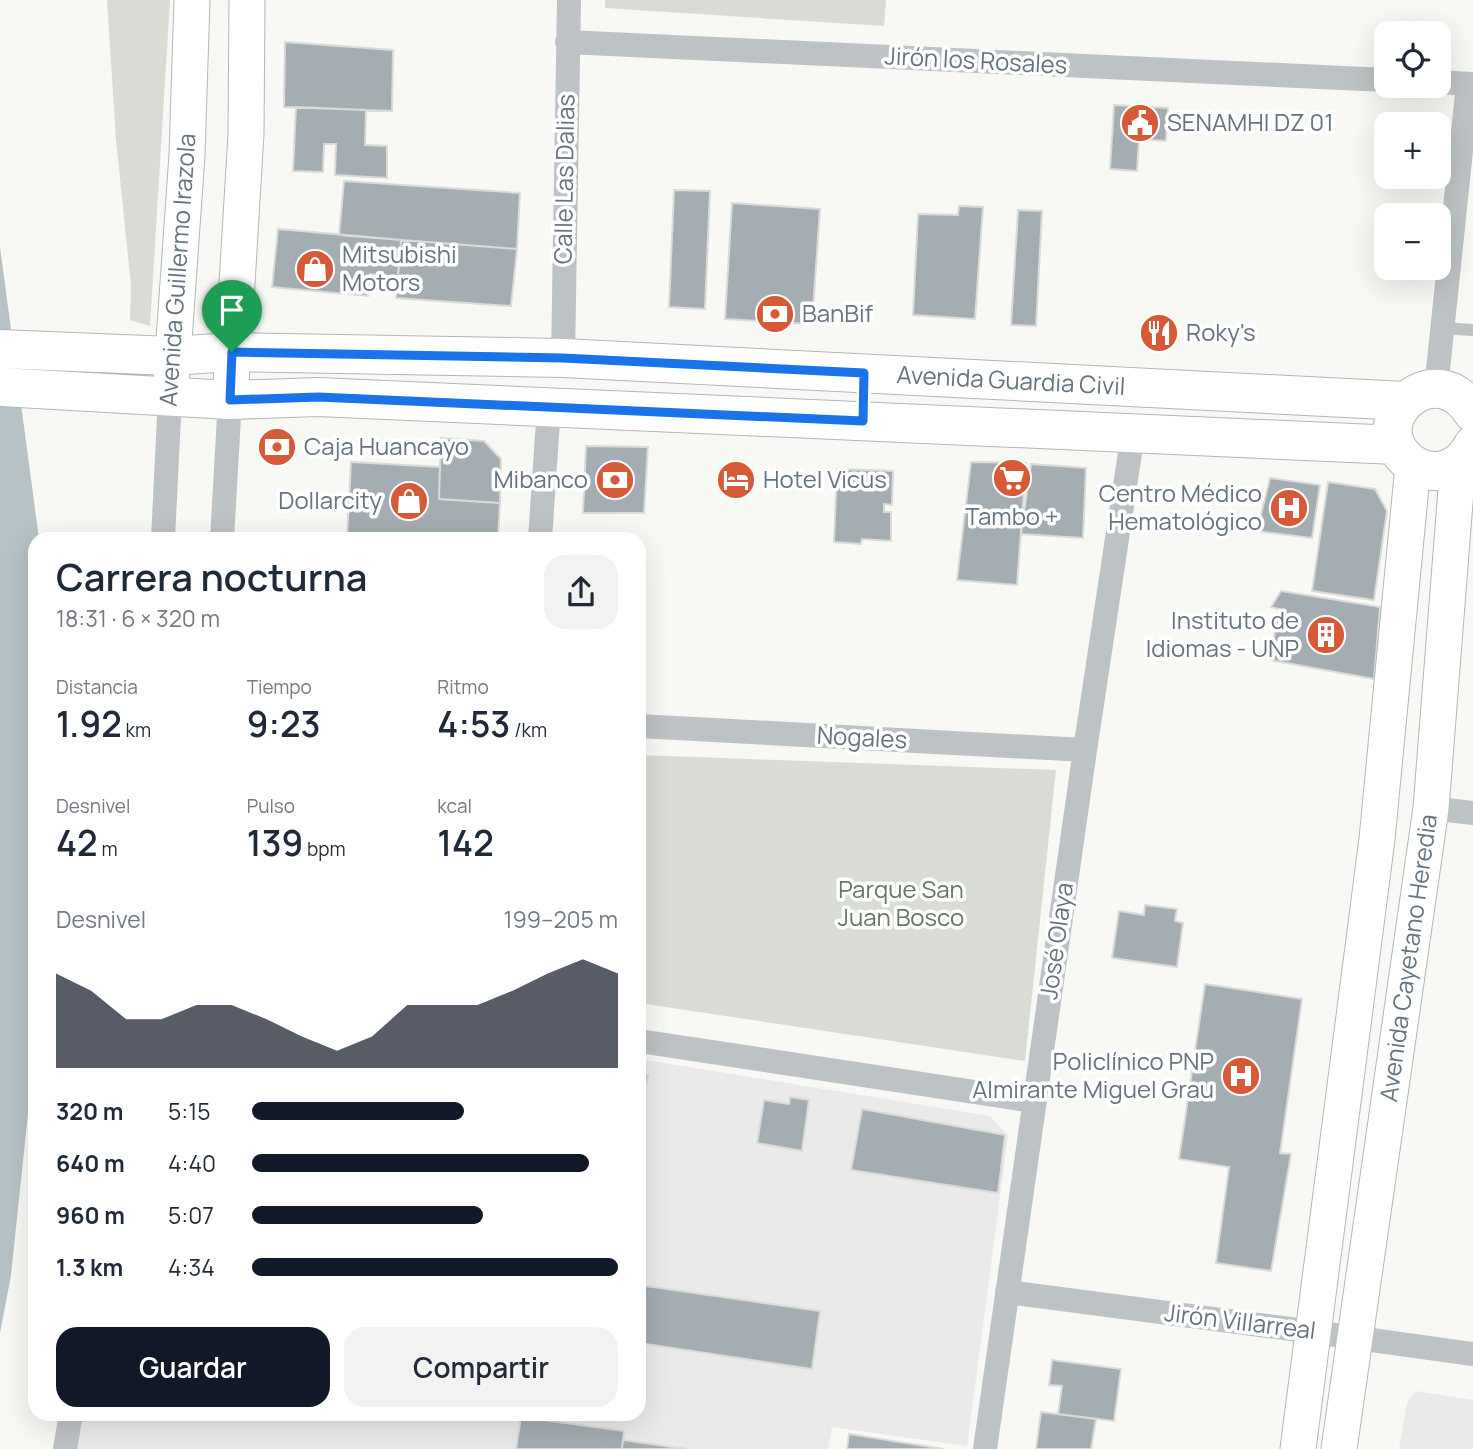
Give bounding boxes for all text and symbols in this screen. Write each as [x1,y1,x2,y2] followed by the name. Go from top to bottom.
[1374,21,1451,280] map controls
[1374,21,1451,98] button: locate
[884,38,1068,81] street label: Jirón los Rosales
[546,94,581,264] street label: Calle Las Dalias
[1119,102,1161,144] public building icon: SENAMHI DZ 01
[1167,105,1334,138] place label: SENAMHI DZ 01
[1374,112,1451,189] button: +
[150,132,203,408] street label: Avenida Guillermo Irazola
[1374,203,1451,280] button: −
[342,237,457,298] place label: Mitsubishi Motors
[294,248,336,290] shop icon: Mitsubishi Motors
[202,280,262,352] pin
[213,291,251,329] icon: arrive
[754,293,796,335] bank icon: BanBif
[802,296,874,329] place label: BanBif
[1138,312,1180,354] restaurant icon: Roky's
[1186,315,1256,348] place label: Roky's
[896,357,1126,402] street label: Avenida Guardia Civil
[256,426,298,468] bank icon: Caja Huancayo
[304,429,469,462] place label: Caja Huancayo
[991,457,1033,499] supermarket icon: Tambo +
[594,459,636,501] bank icon: Mibanco
[715,459,757,501] hotel icon: Hotel Vicus
[493,462,588,495] place label: Mibanco
[763,462,887,495] place label: Hotel Vicus
[1099,476,1262,537] place label: Centro Médico Hematológico
[388,480,430,522] shop icon: Dollarcity
[278,483,382,516] place label: Dollarcity
[1268,487,1310,529] hospital icon: Centro Médico Hematológico
[965,499,1059,532] place label: Tambo +
[56,550,367,602] text: Carrera nocturna
[544,555,618,629] button: share
[56,602,220,634] text: 18:31 · 6 × 320 m
[1146,603,1299,664] place label: Instituto de Idiomas - UNP
[1305,614,1347,656] building icon: Instituto de Idiomas - UNP
[56,674,138,700] text: Distancia
[247,674,312,700] text: Tiempo
[437,674,489,700] text: Ritmo
[56,700,122,748] text: 1.92
[247,700,320,748] text: 9:23
[437,700,510,748] text: 4:53
[122,717,151,743] text: km
[510,717,547,743] text: /km
[816,718,908,755] street label: Nogales
[56,793,130,819] text: Desnivel
[247,793,295,819] text: Pulso
[437,793,472,819] text: kcal
[1371,812,1444,1104] street label: Avenida Cayetano Heredia
[56,819,98,867] text: 42
[247,819,303,867] text: 139
[437,819,494,867] text: 142
[98,836,118,862] text: m
[303,836,346,862] text: bpm
[838,872,964,933] park label: Parque San Juan Bosco
[1031,880,1080,1001] street label: José Olaya
[56,903,146,935] text: Desnivel
[504,903,618,935] text: 199–205 m
[972,1044,1214,1105] place label: Policlínico PNP Almirante Miguel Grau
[1220,1055,1262,1097] hospital icon: Policlínico PNP Almirante Miguel Grau
[56,1095,123,1127] text: 320 m
[168,1095,210,1127] text: 5:15
[56,1147,125,1179] text: 640 m
[168,1147,216,1179] text: 4:40
[56,1199,125,1231] text: 960 m
[168,1199,214,1231] text: 5:07
[56,1251,123,1283] text: 1.3 km
[168,1251,215,1283] text: 4:34
[1163,1295,1318,1346] street label: Jirón Villarreal
[56,1327,330,1407] button: Guardar
[344,1327,618,1407] button: Compartir

